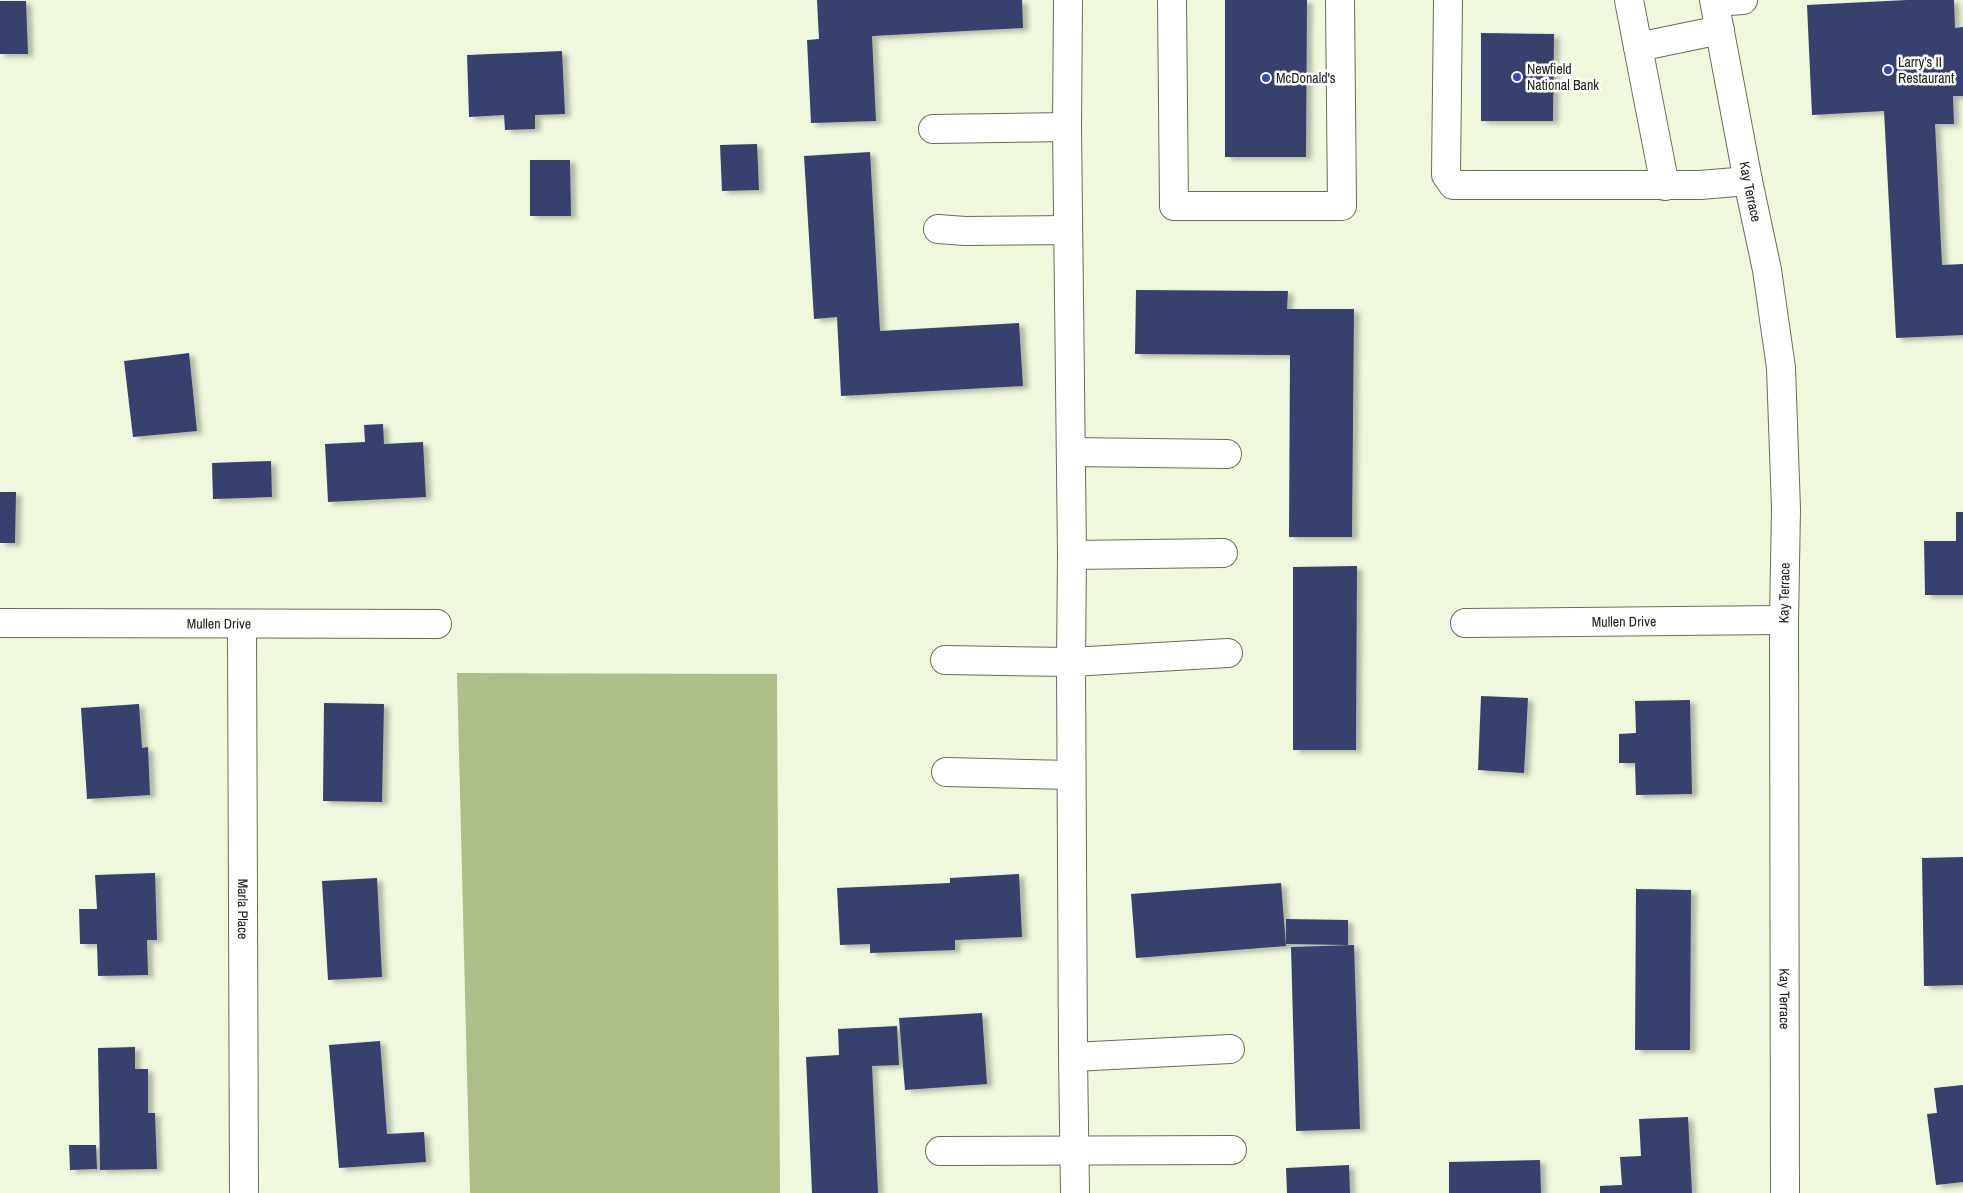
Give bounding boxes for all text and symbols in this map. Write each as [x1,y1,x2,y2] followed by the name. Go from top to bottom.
[1898,53,1954,87] place label: Larry’s II Restaurant
[1527,60,1599,94] place label: Newfield National Bank
[1882,64,1894,76] marker: Larry’s II Restaurant
[1276,69,1336,87] place label: McDonald's
[1511,71,1523,83] marker: Newfield National Bank
[1260,72,1272,84] marker: McDonald's
[1736,160,1765,223] street label: Kay Terrace
[1774,562,1794,624] street label: Kay Terrace
[1592,612,1656,631] street label: Mullen Drive
[187,614,251,633] street label: Mullen Drive
[234,879,252,939] street label: Marla Place
[1776,968,1794,1029] street label: Kay Terrace

